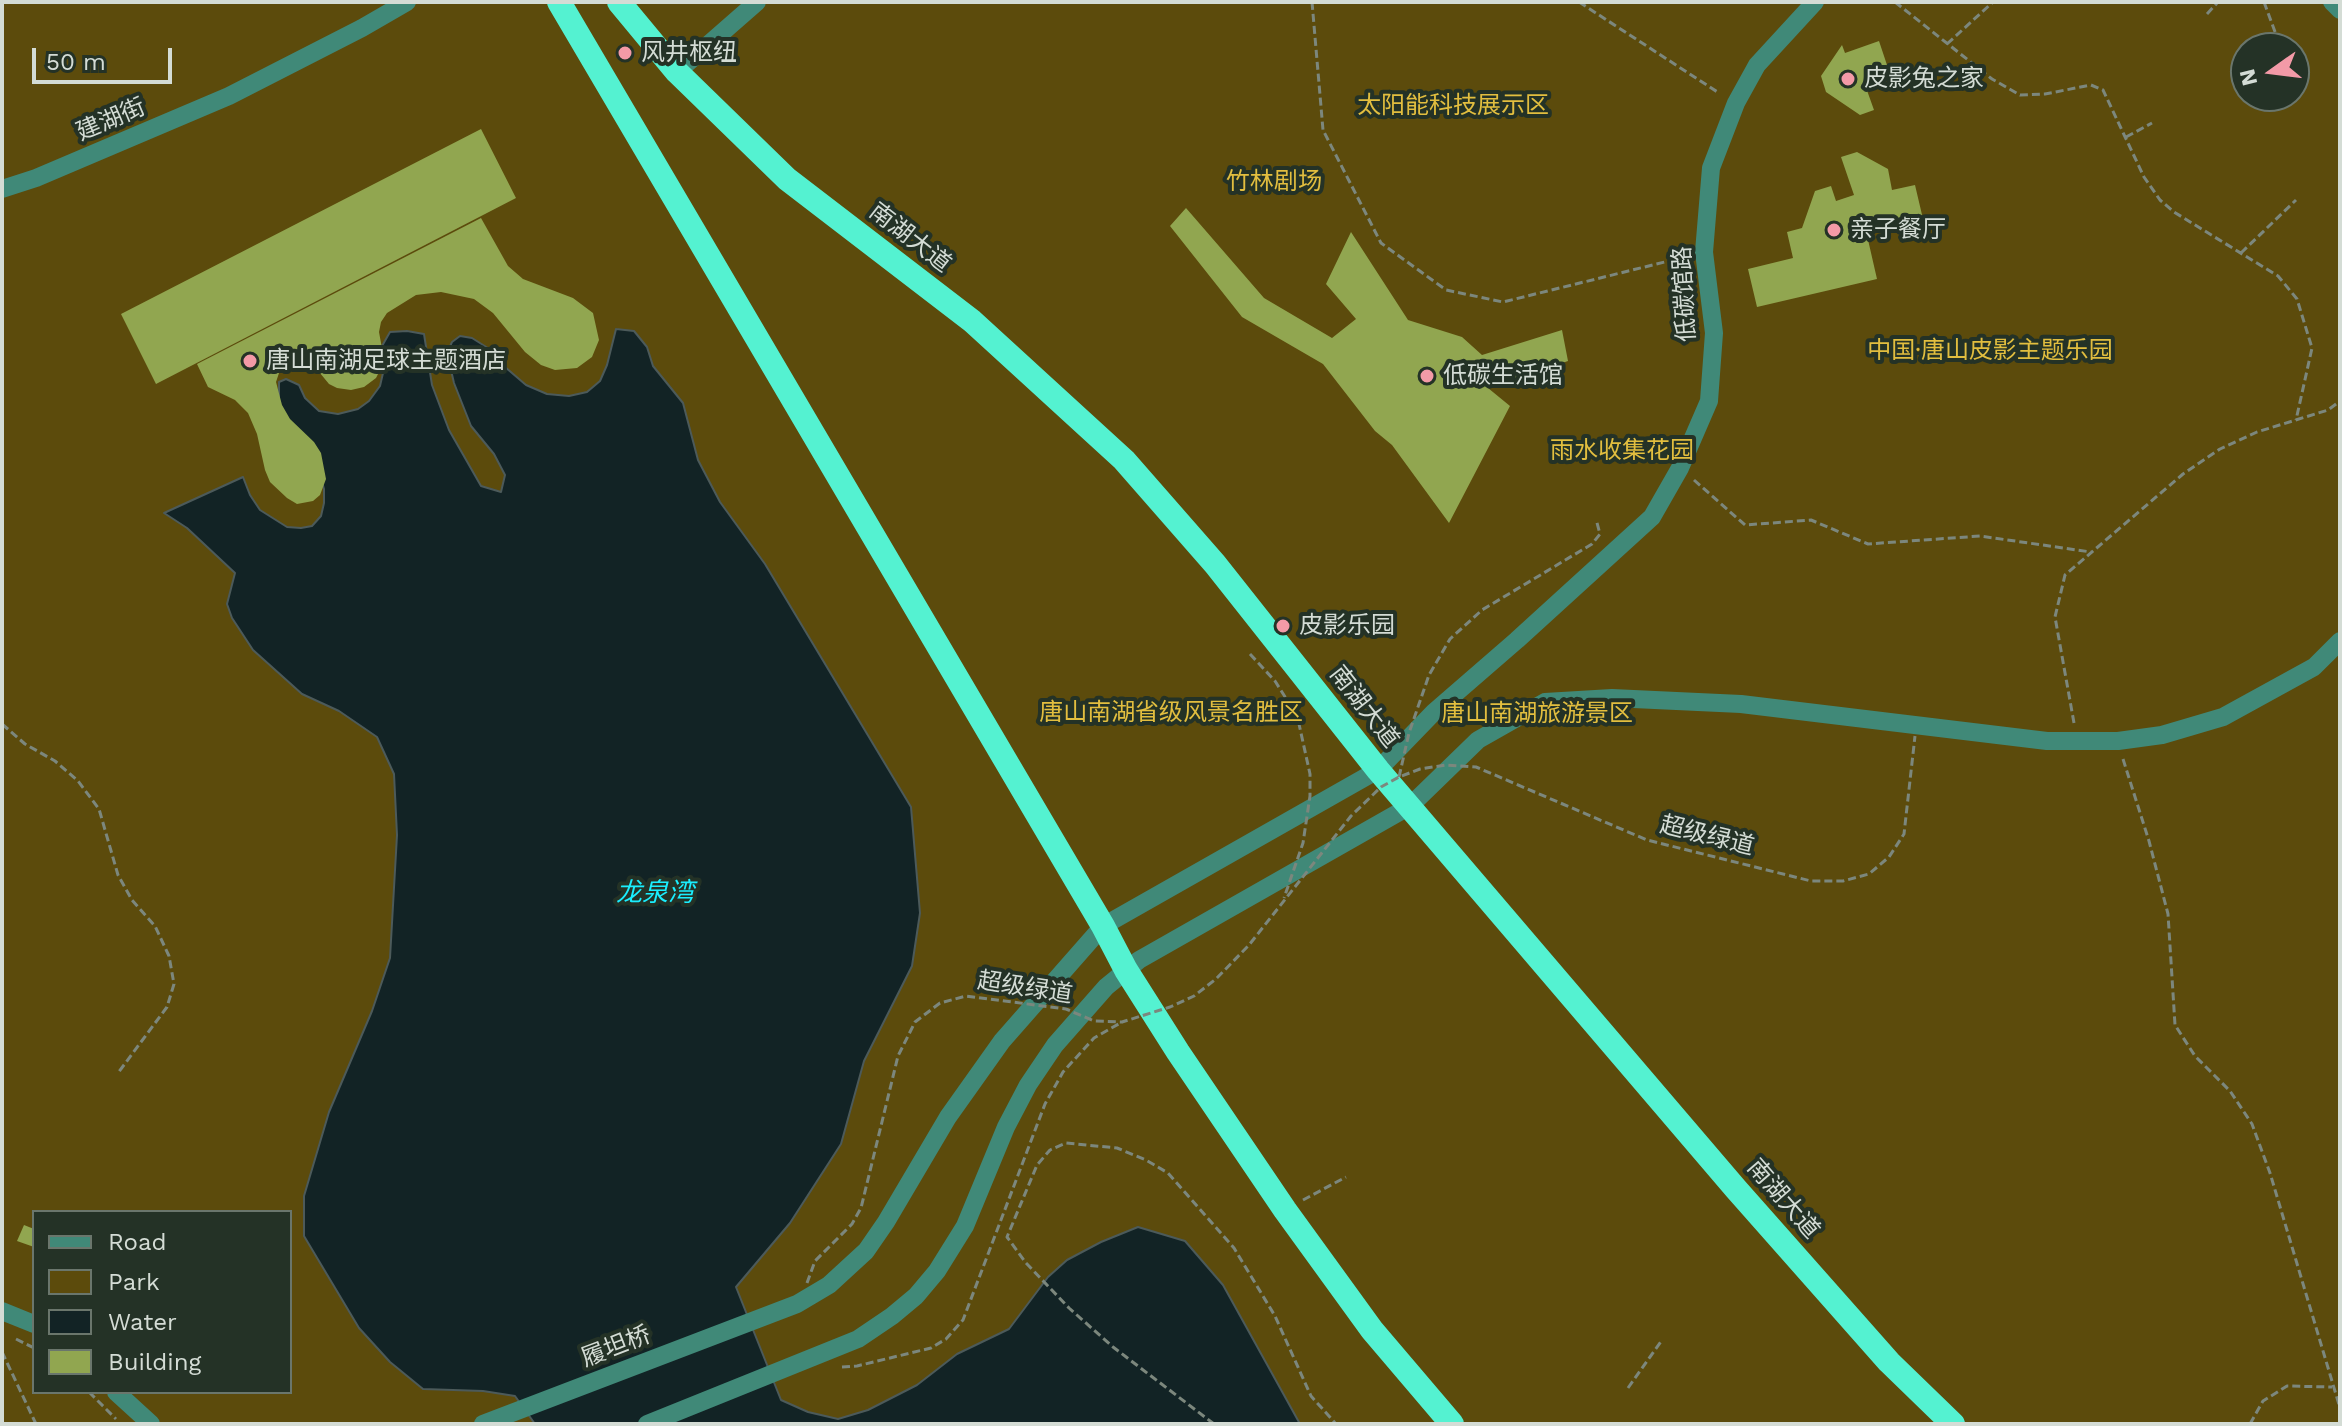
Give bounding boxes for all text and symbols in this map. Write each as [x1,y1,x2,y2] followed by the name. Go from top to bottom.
[36,32,176,82] scale bar
[2230,32,2310,112] north arrow
[641,39,737,67] place label: 风井枢纽
[616,44,634,62] marker: 风井枢纽
[46,48,106,76] text: 50 m
[1864,65,1984,93] place label: 皮影兔之家
[2234,67,2262,88] text: N
[1839,70,1857,88] marker: 皮影兔之家
[1357,92,1549,120] park label: 太阳能科技展示区
[72,93,150,147] street label: 建湖街
[1226,168,1322,196] park label: 竹林剧场
[863,197,957,279] street label: 南湖大道
[1850,216,1946,244] place label: 亲子餐厅
[1825,221,1843,239] marker: 亲子餐厅
[1668,245,1702,343] street label: 低碳馆路
[1867,337,2113,365] park label: 中国·唐山皮影主题乐园
[266,347,506,375] place label: 唐山南湖足球主题酒店
[241,352,259,370] marker: 唐山南湖足球主题酒店
[1443,362,1563,390] place label: 低碳生活馆
[1418,367,1436,385] marker: 低碳生活馆
[1550,437,1694,465] park label: 雨水收集花园
[1299,612,1395,640] place label: 皮影乐园
[1274,617,1292,635] marker: 皮影乐园
[1323,660,1405,754] street label: 南湖大道
[1039,699,1303,727] park label: 唐山南湖省级风景名胜区
[1441,700,1633,728] park label: 唐山南湖旅游景区
[1657,810,1757,862] street label: 超级绿道
[616,877,694,909] water label: 龙泉湾
[975,966,1075,1010] street label: 超级绿道
[1741,1153,1825,1245] street label: 南湖大道
[32,1210,292,1394] legend
[108,1228,167,1256] text: Road
[108,1268,160,1296] text: Park
[108,1308,177,1336] text: Water
[577,1321,655,1373] street label: 履坦桥
[108,1348,201,1376] text: Building

